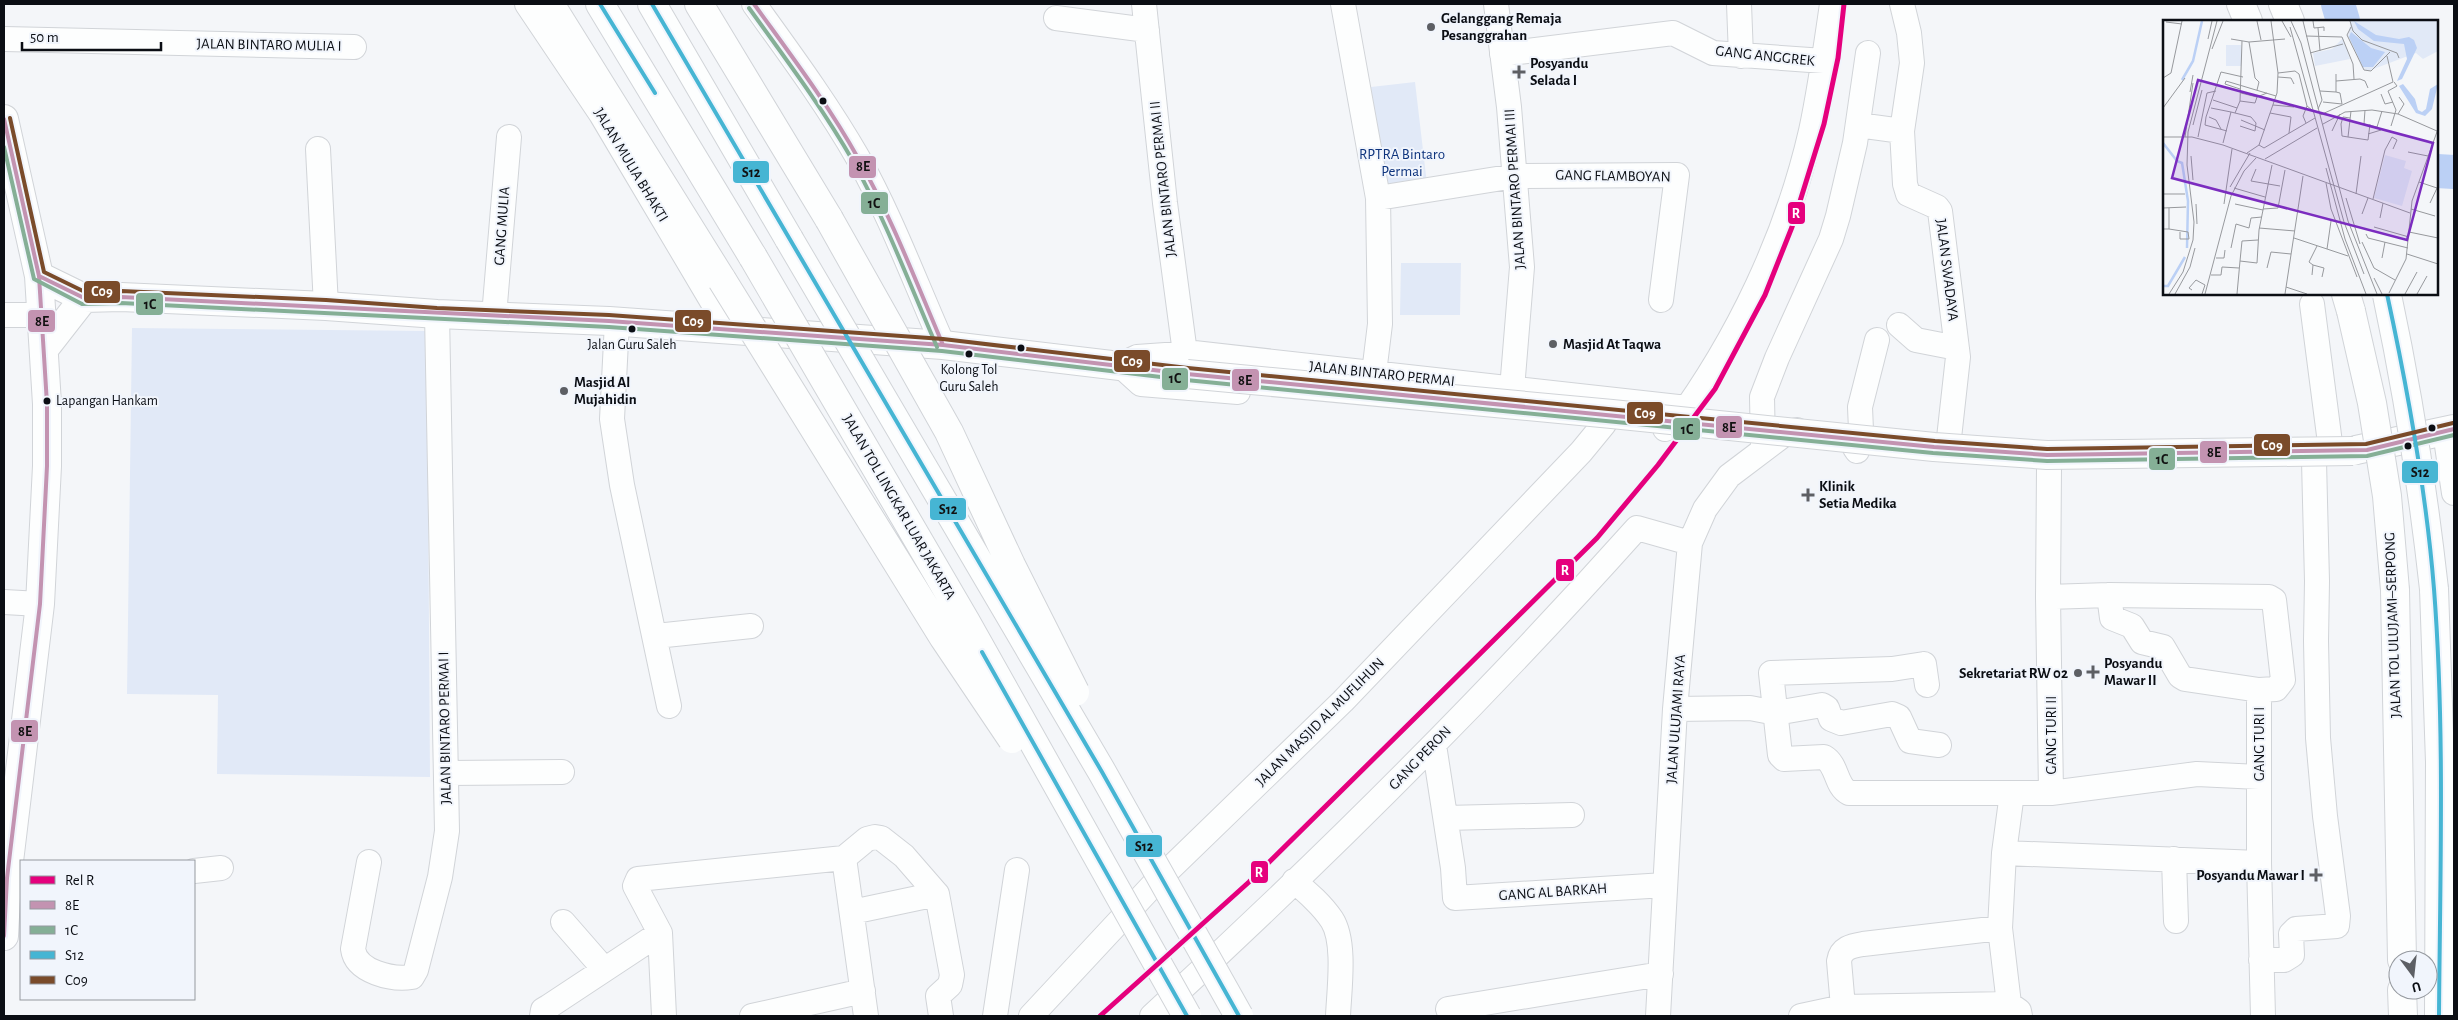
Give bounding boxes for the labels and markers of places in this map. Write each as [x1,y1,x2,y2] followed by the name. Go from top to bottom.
[1441,11,1562,43] place label: Gelanggang Remaja Pesanggrahan
[1425,21,1437,33] marker: Gelanggang Remaja Pesanggrahan
[1530,56,1588,88] place label: Posyandu Selada I
[1512,65,1526,79] marker: Posyandu Selada I
[818,96,828,106] unlabelled marker
[627,324,637,334] marker: Jalan Guru Saleh
[1563,337,1661,352] place label: Masjid At Taqwa
[588,338,676,352] place label: Jalan Guru Saleh
[1547,338,1559,350] marker: Masjid At Taqwa
[1016,343,1026,353] unlabelled marker
[964,349,974,359] marker: Kolong Tol Guru Saleh
[939,363,999,394] place label: Kolong Tol Guru Saleh
[574,375,637,407] place label: Masjid Al Mujahidin
[558,385,570,397] marker: Masjid Al Mujahidin
[56,394,158,408] place label: Lapangan Hankam
[42,396,52,406] marker: Lapangan Hankam
[2427,423,2437,433] unlabelled marker
[2403,441,2413,451] unlabelled marker
[1819,479,1897,511] place label: Klinik Setia Medika
[1801,488,1815,502] marker: Klinik Setia Medika
[2104,656,2162,688] place label: Posyandu Mawar II
[2086,665,2100,679] marker: Posyandu Mawar II
[1959,666,2068,681] place label: Sekretariat RW 02
[2072,667,2084,679] marker: Sekretariat RW 02
[2196,868,2305,883] place label: Posyandu Mawar I
[2309,868,2323,882] marker: Posyandu Mawar I

